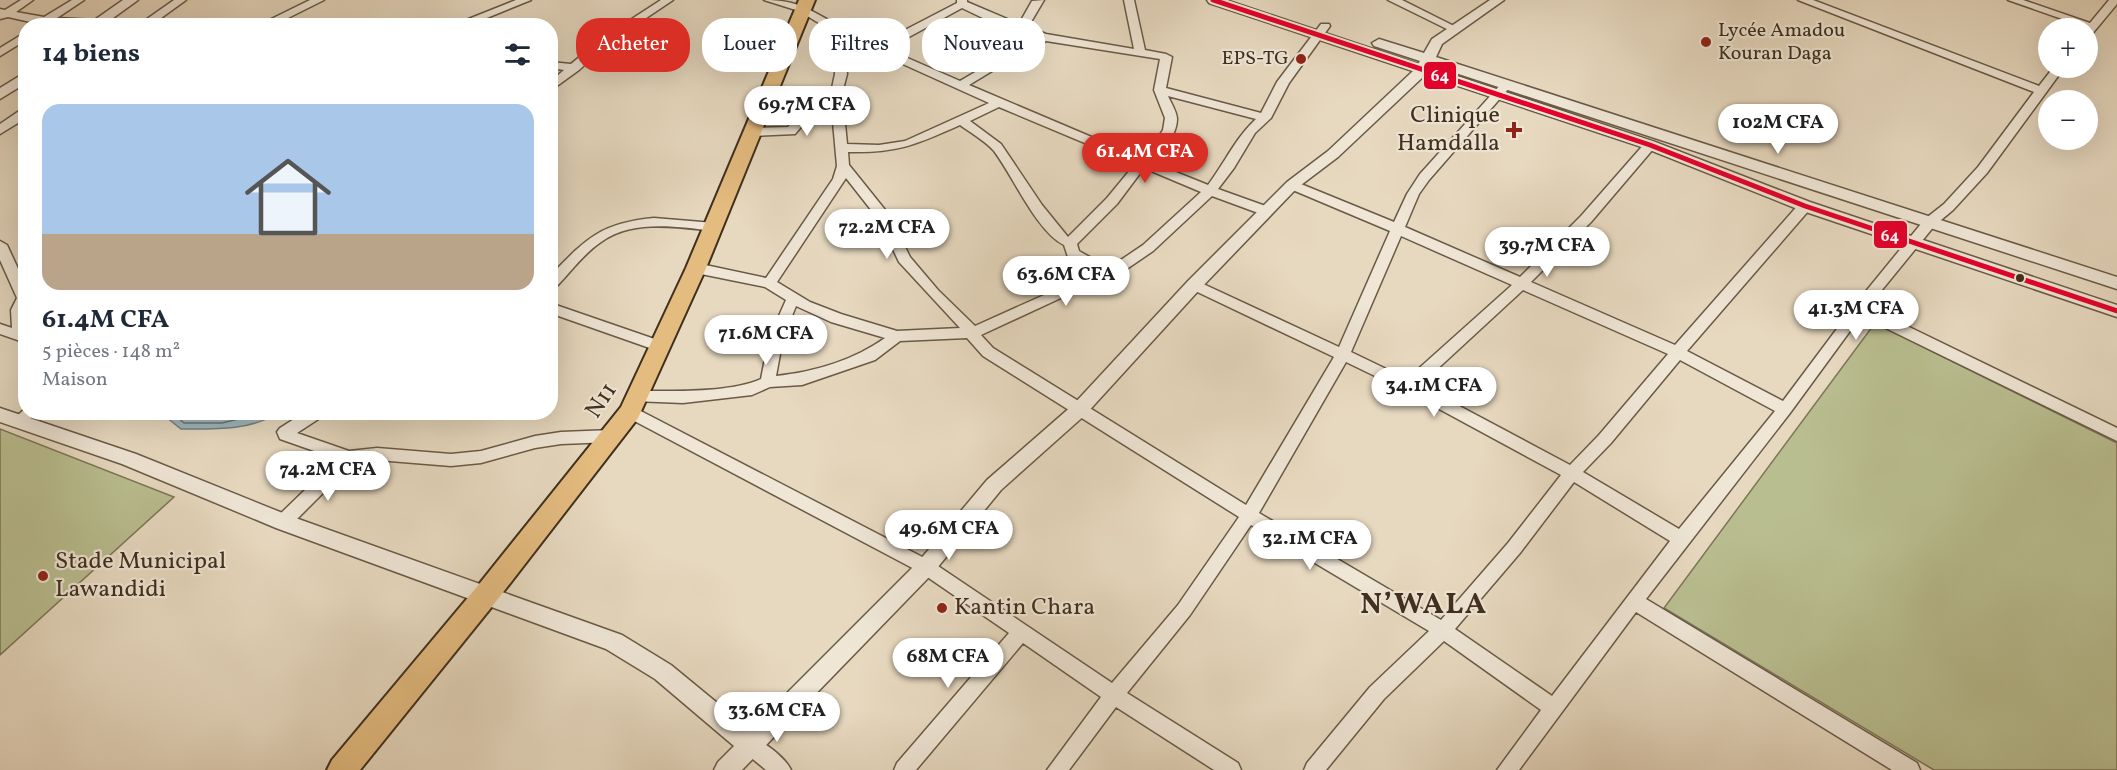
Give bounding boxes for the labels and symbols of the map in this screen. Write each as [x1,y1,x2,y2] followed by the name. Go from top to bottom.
[1718,17,1845,68] place label: Lycée Amadou Kouran Daga
[1699,35,1713,49] marker: Lycée Amadou Kouran Daga
[1221,45,1289,73] place label: EPS-TG
[1294,52,1308,66] marker: EPS-TG
[1423,61,1457,90] line badge: 64
[1431,66,1449,88] text: 64
[738,86,876,137] pin: 69.7M CFA
[1397,99,1500,161] place label: Clinique Hamdalla
[1716,104,1840,155] pin: 102M CFA
[1505,121,1523,139] marker: Clinique Hamdalla
[1076,133,1214,184] pin: 61.4M CFA
[818,209,956,260] pin: 72.2M CFA
[1873,220,1908,249] line badge: 64
[1881,226,1899,248] text: 64
[1478,227,1616,278] pin: 39.7M CFA
[997,256,1135,307] pin: 63.6M CFA
[2014,272,2026,284] unlabelled marker
[1787,290,1925,341] pin: 41.3M CFA
[697,315,835,366] pin: 71.6M CFA
[1365,367,1503,418] pin: 34.1M CFA
[578,376,626,426] street label: N11
[259,451,397,502] pin: 74.2M CFA
[880,510,1018,561] pin: 49.6M CFA
[1241,520,1379,571] pin: 32.1M CFA
[55,545,226,607] place label: Stade Municipal Lawandidi
[36,569,50,583] marker: Stade Municipal Lawandidi
[1360,584,1488,626] district label: N’WALA
[954,591,1095,625] place label: Kantin Chara
[935,601,949,615] marker: Kantin Chara
[893,638,1003,689] pin: 68M CFA
[708,692,846,743] pin: 33.6M CFA

